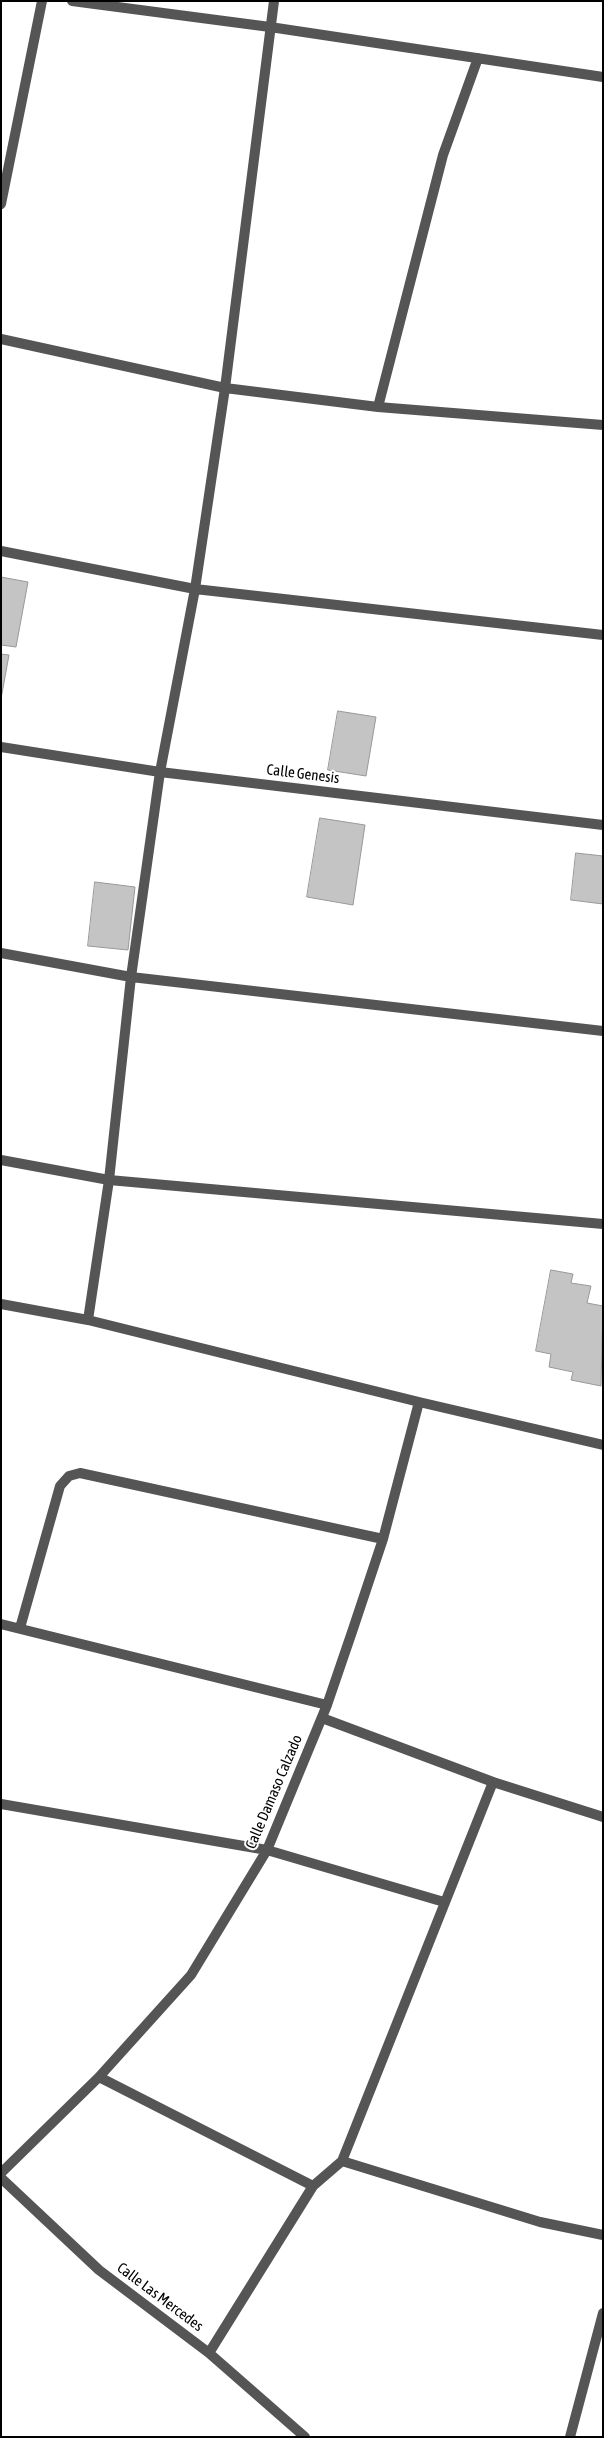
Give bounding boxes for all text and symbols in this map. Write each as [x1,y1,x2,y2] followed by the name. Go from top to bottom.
[266,761,340,787] street label: Calle Genesis
[242,1732,306,1852] street label: Calle Damaso Calzado
[113,2259,207,2335] street label: Calle Las Mercedes

